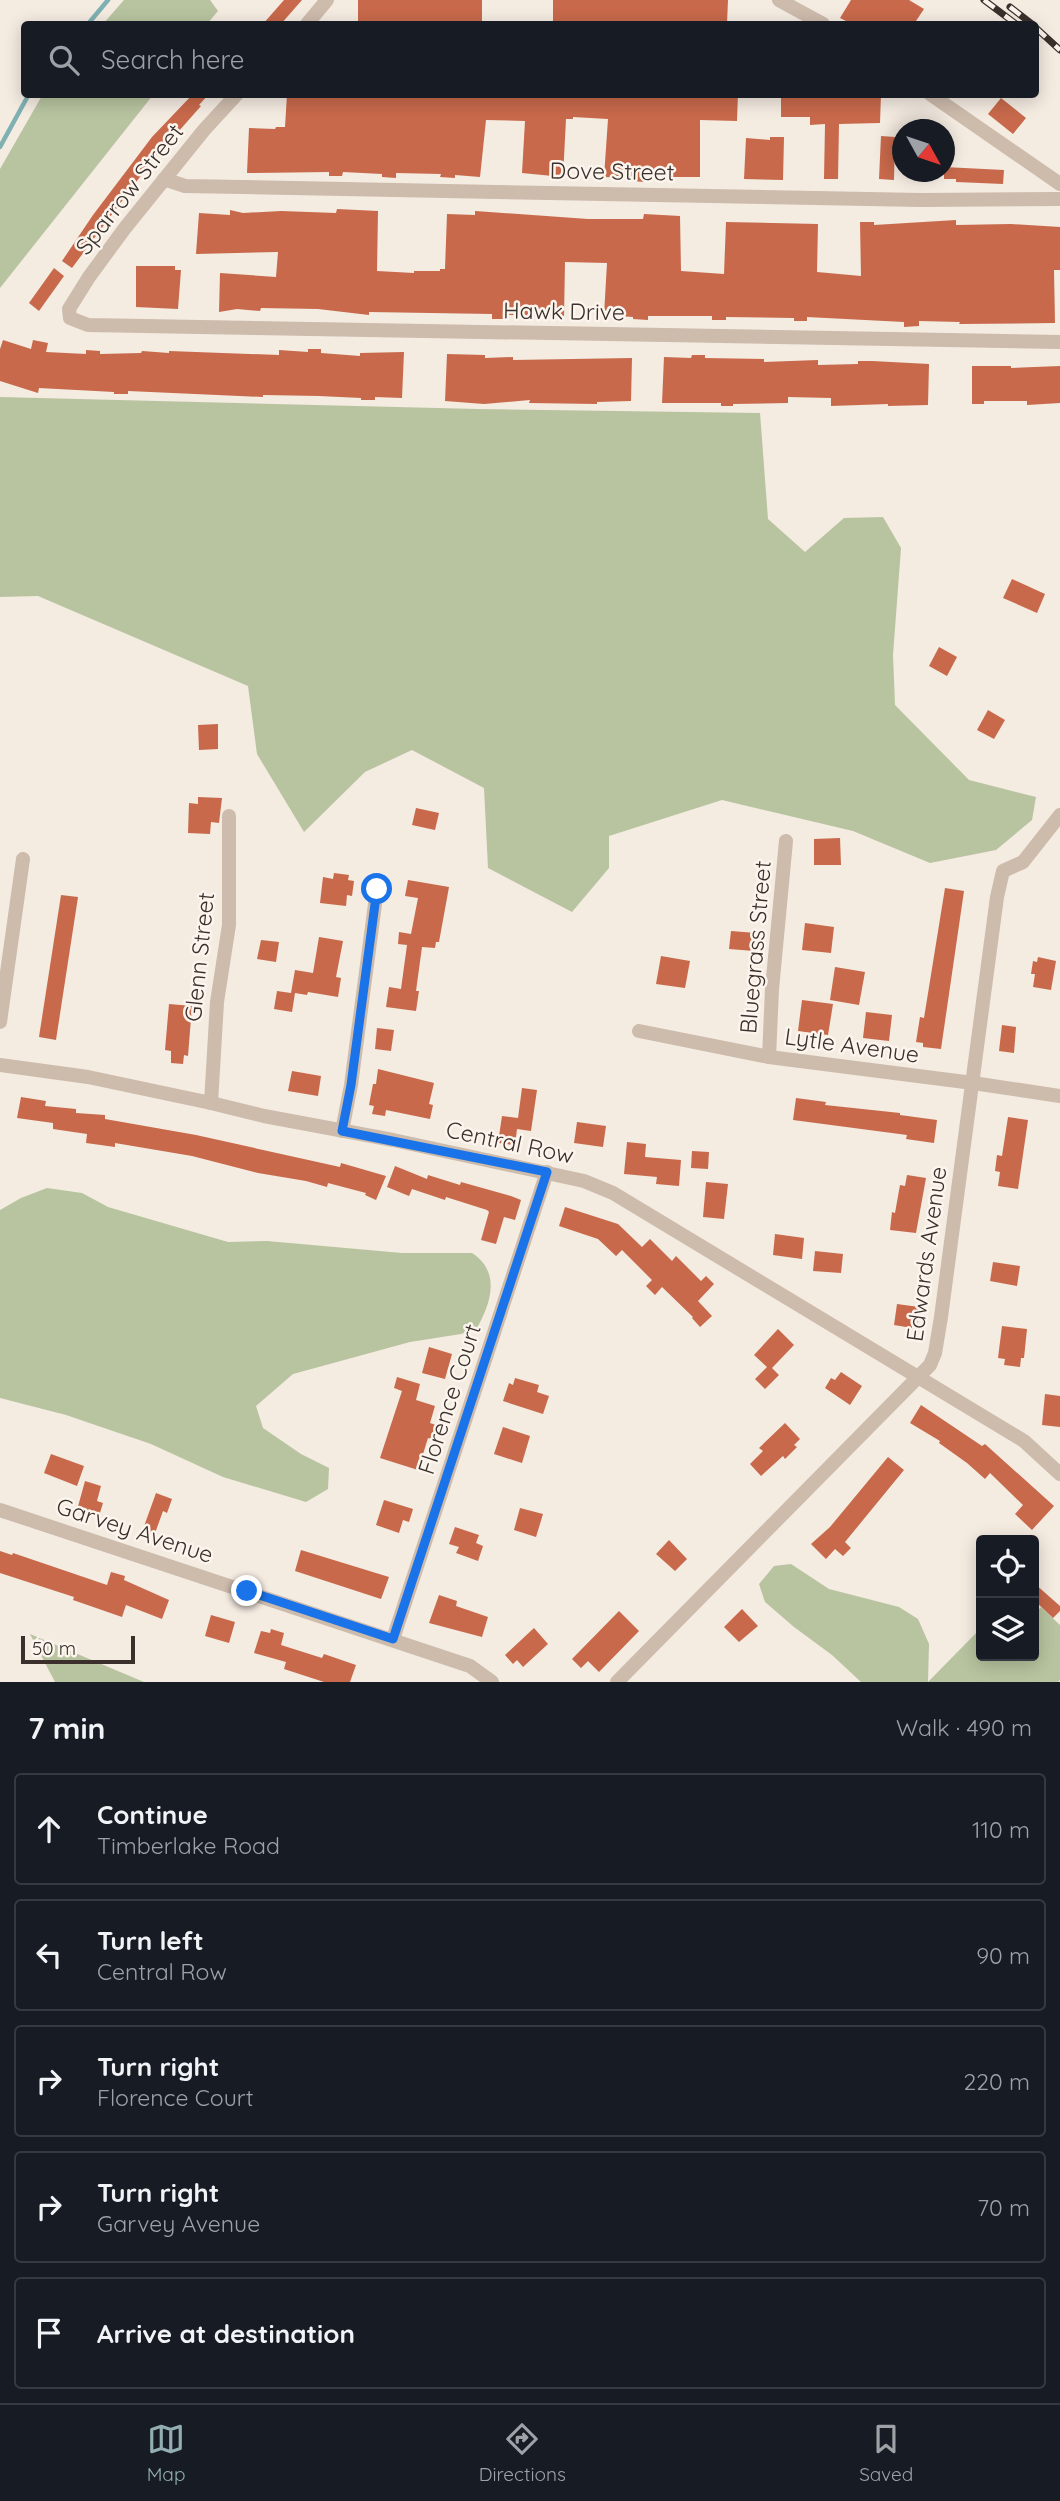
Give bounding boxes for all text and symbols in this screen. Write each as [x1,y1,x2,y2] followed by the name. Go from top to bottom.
[21,21,1039,98] search box
[45,41,83,79] icon: search
[101,43,245,76] text: Search here
[69,118,189,260] street label: Sparrow Street
[892,119,955,182] north arrow
[549,155,675,187] street label: Dove Street
[503,295,625,327] street label: Hawk Drive
[733,859,777,1035] street label: Bluegrass Street
[361,873,392,904] route start
[178,891,220,1023] street label: Glenn Street
[783,1021,921,1069] street label: Lytle Avenue
[444,1114,576,1170] street label: Central Row
[899,1165,953,1343] street label: Edwards Avenue
[411,1320,487,1478] street label: Florence Court
[53,1491,217,1569] street label: Garvey Avenue
[976,1535,1039,1661] map controls
[976,1535,1039,1598] button: locate
[231,1575,262,1606] route end
[976,1598,1039,1661] button: layers
[21,1633,135,1665] scale bar
[32,1636,76,1660] text: 50 m
[28,1709,106,1747] text: 7 min
[896,1713,1032,1742] text: Walk · 490 m
[97,1798,208,1831] text: Continue
[30,1810,68,1848] icon: ahead
[972,1815,1030,1844] text: 110 m
[97,1831,280,1860] text: Timberlake Road
[97,1924,204,1957] text: Turn left
[30,1936,68,1974] icon: left
[976,1941,1030,1970] text: 90 m
[97,1957,227,1986] text: Central Row
[97,2050,219,2083] text: Turn right
[30,2062,68,2100] icon: right
[964,2067,1030,2096] text: 220 m
[97,2083,253,2112] text: Florence Court
[97,2176,219,2209] text: Turn right
[30,2188,68,2226] icon: right
[977,2193,1030,2222] text: 70 m
[97,2209,260,2238] text: Garvey Avenue
[30,2314,68,2352] icon: arrive
[97,2317,355,2350] text: Arrive at destination
[147,2420,185,2486] tab: Map
[479,2420,566,2486] tab: Directions
[859,2420,913,2486] tab: Saved

